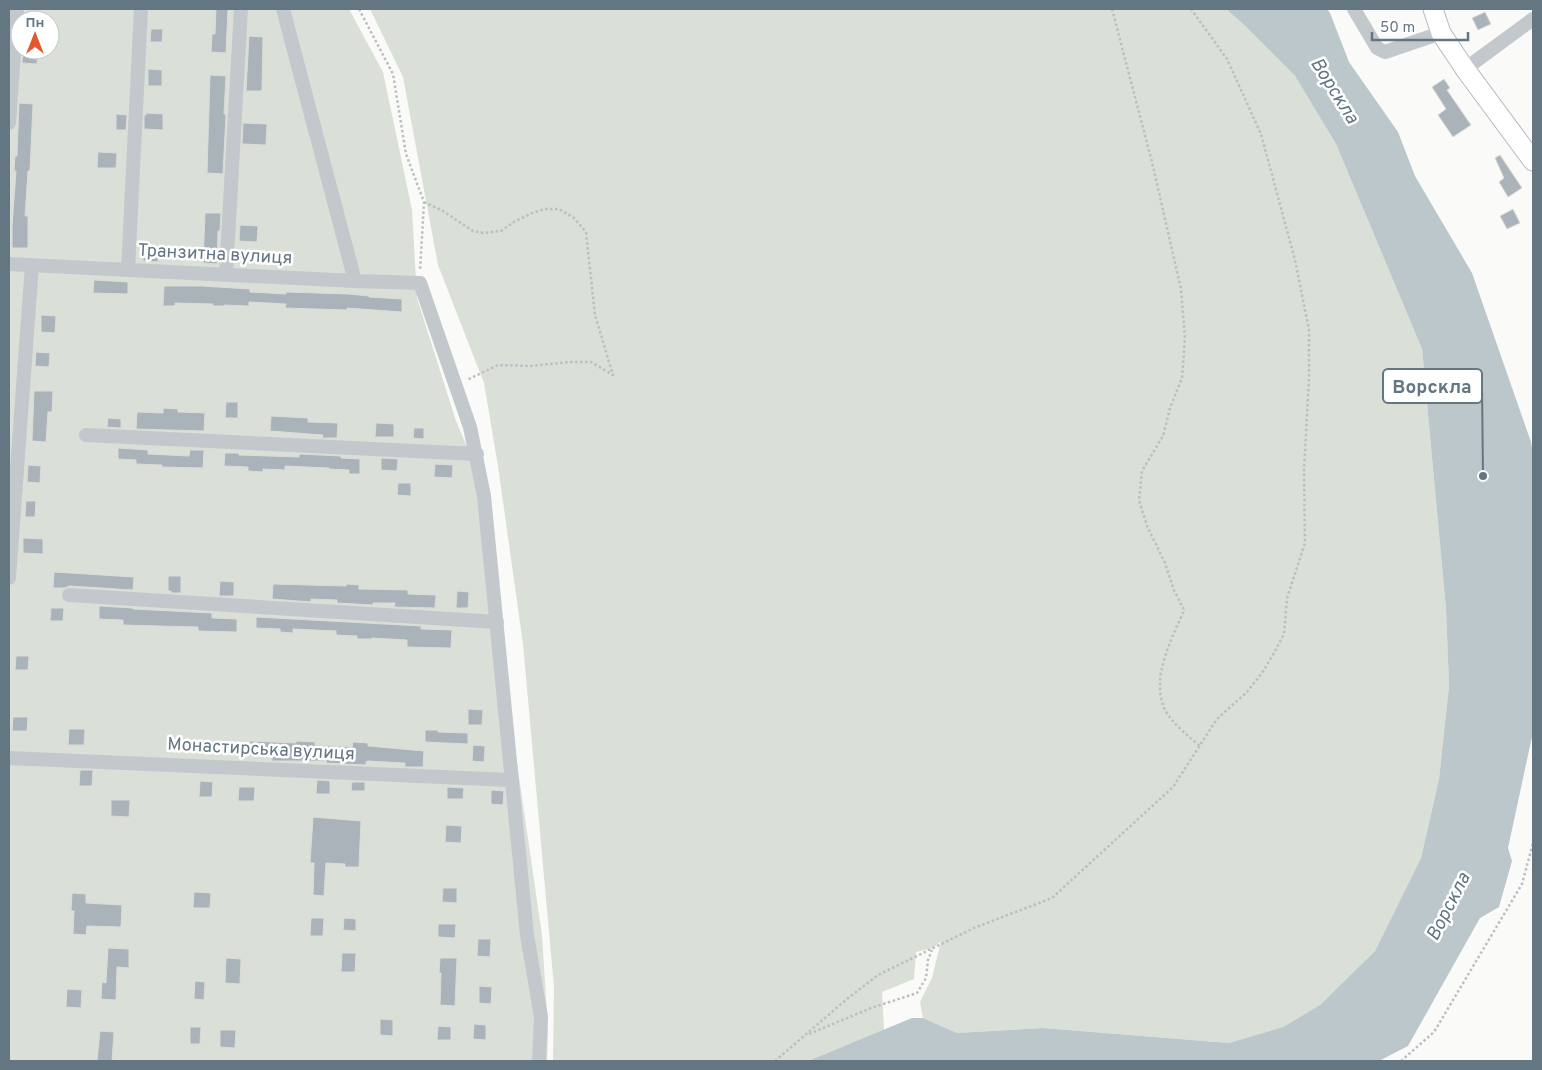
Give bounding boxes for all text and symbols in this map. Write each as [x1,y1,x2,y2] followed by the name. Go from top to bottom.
[10,10,60,60] north arrow
[1372,10,1468,42] scale bar
[26,15,44,32] text: Пн
[1380,19,1415,38] text: 50 m
[1304,53,1364,129] water label: Ворскла
[137,239,293,271] street label: Транзитна вулиця
[1383,369,1482,403] callout: Ворскла
[1392,376,1472,400] text: Ворскла
[167,734,355,766] street label: Монастирська вулиця
[1422,869,1477,945] water label: Ворскла

